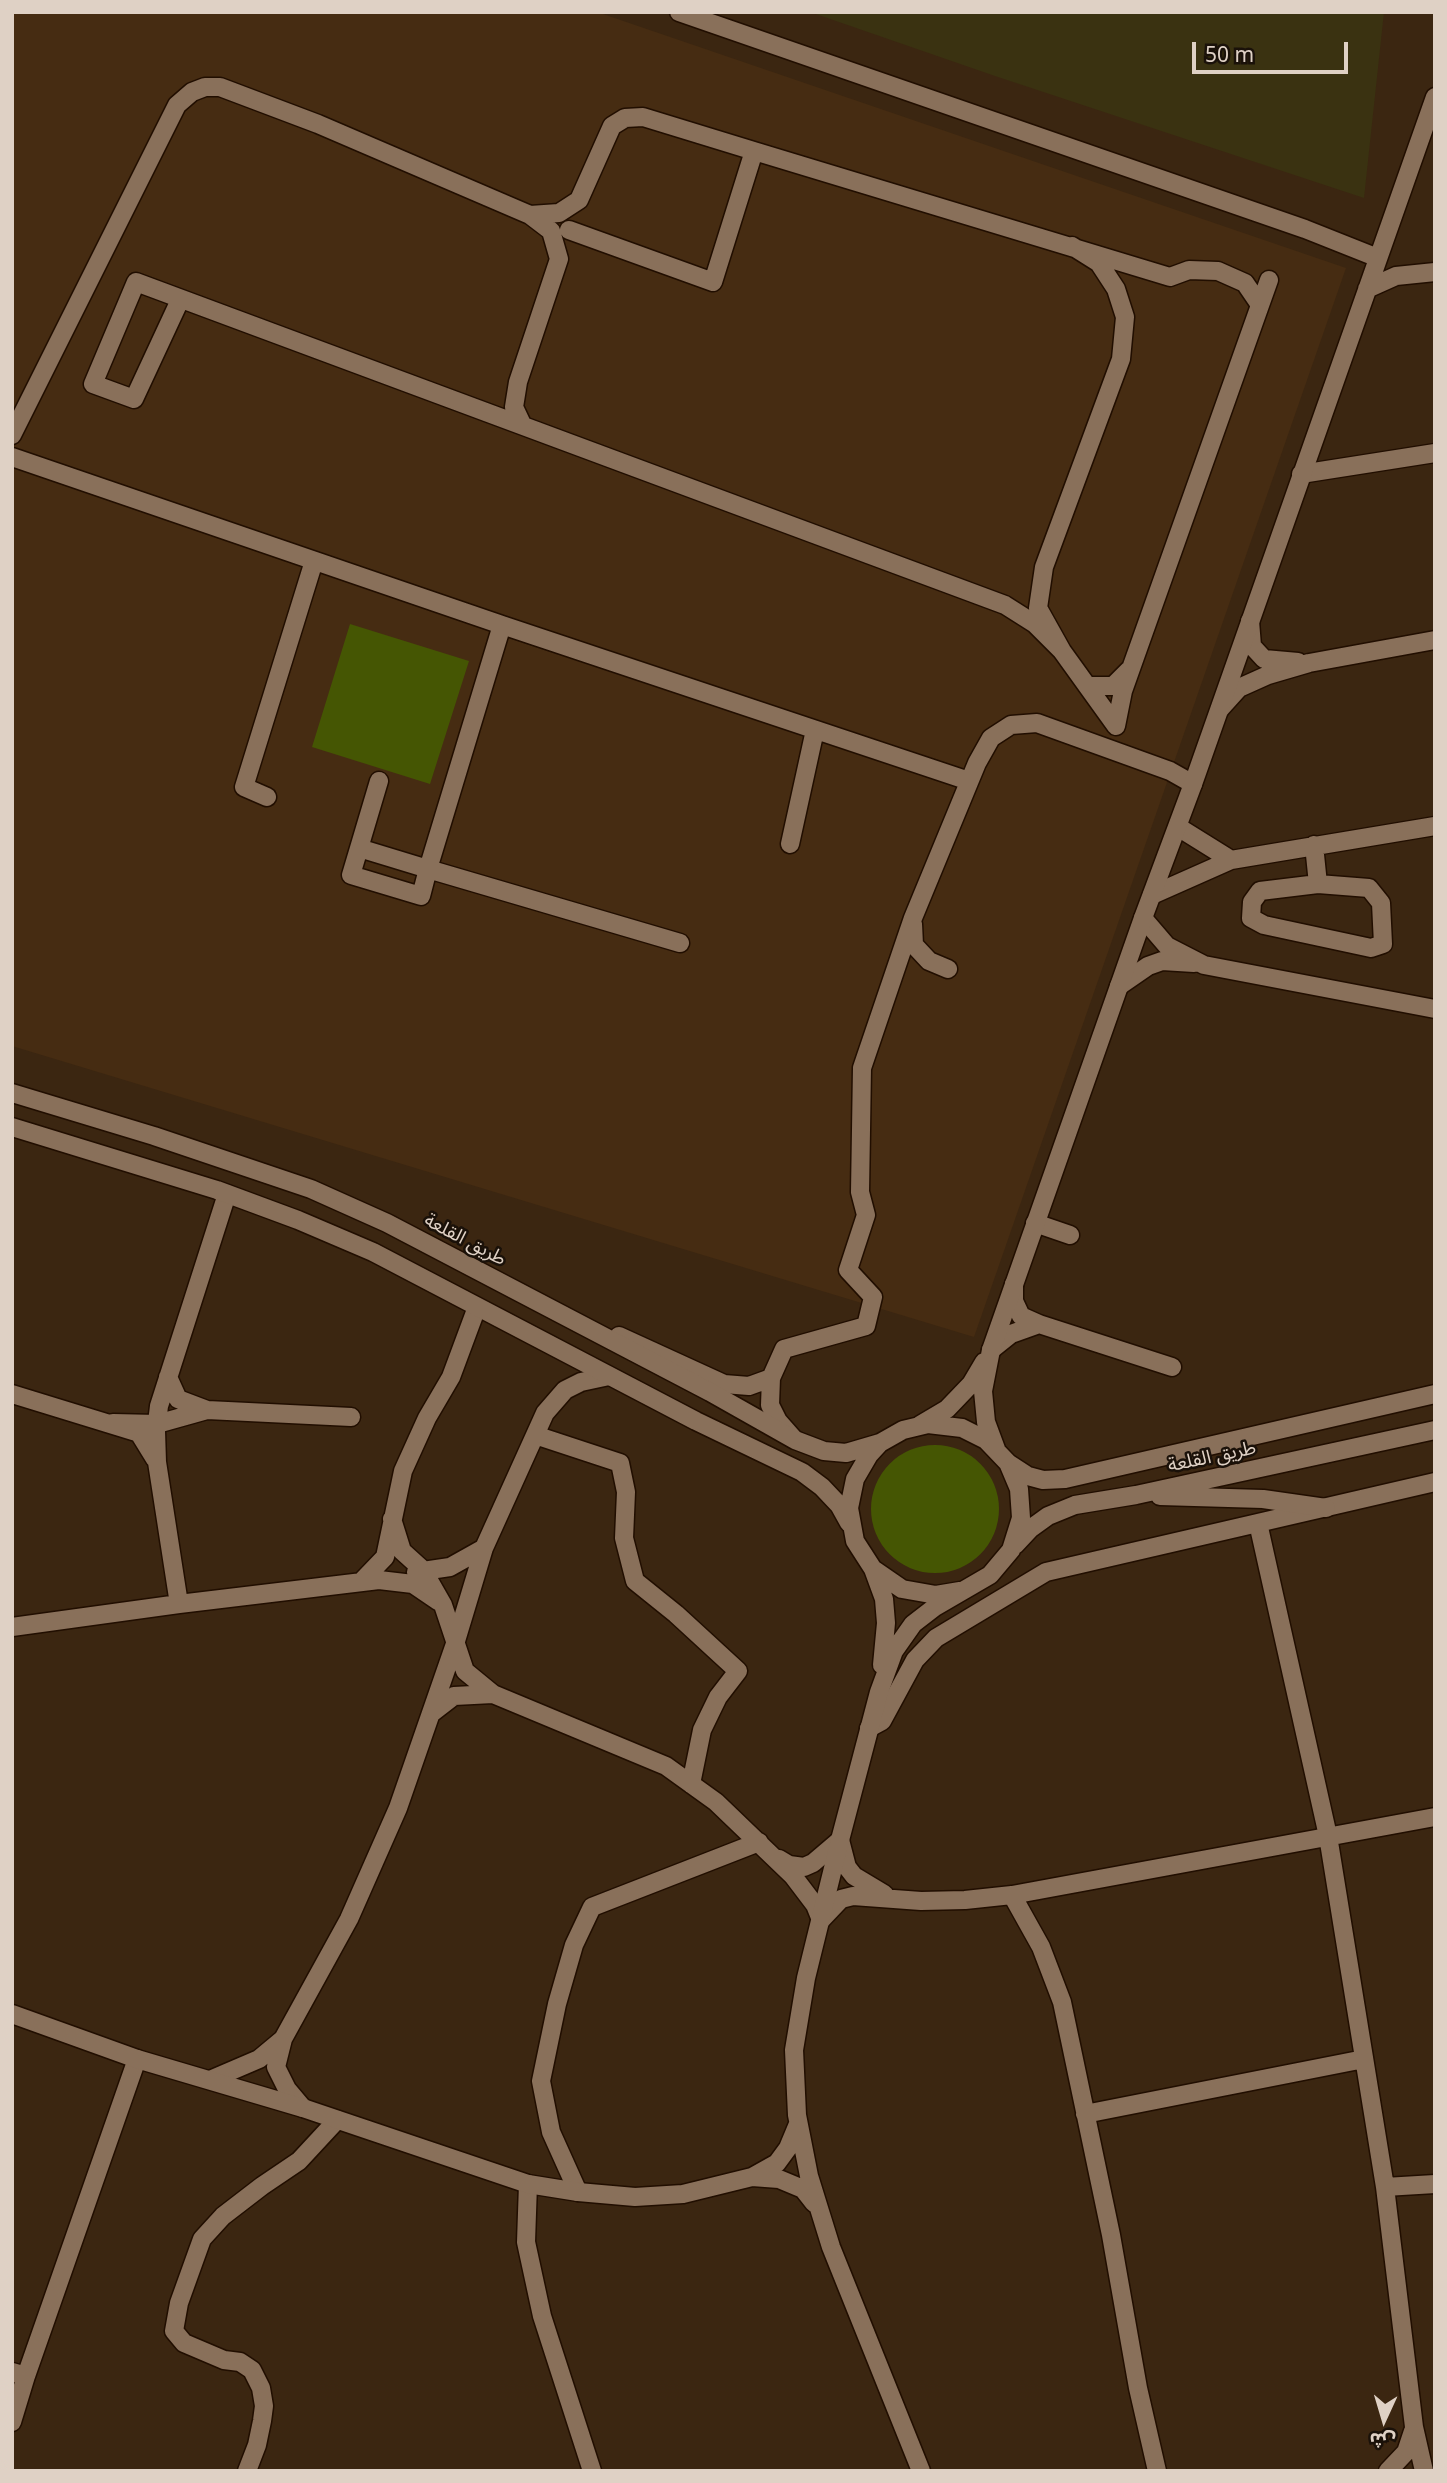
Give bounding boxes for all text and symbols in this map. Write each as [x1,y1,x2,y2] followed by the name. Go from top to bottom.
[1195,28,1351,72] scale bar
[1205,40,1254,68] text: 50 m
[420,1209,510,1271] street label: طريق القلعة
[1166,1437,1258,1477] street label: طريق القلعة
[1349,2385,1419,2455] north arrow
[1369,2427,1396,2455] text: ش

